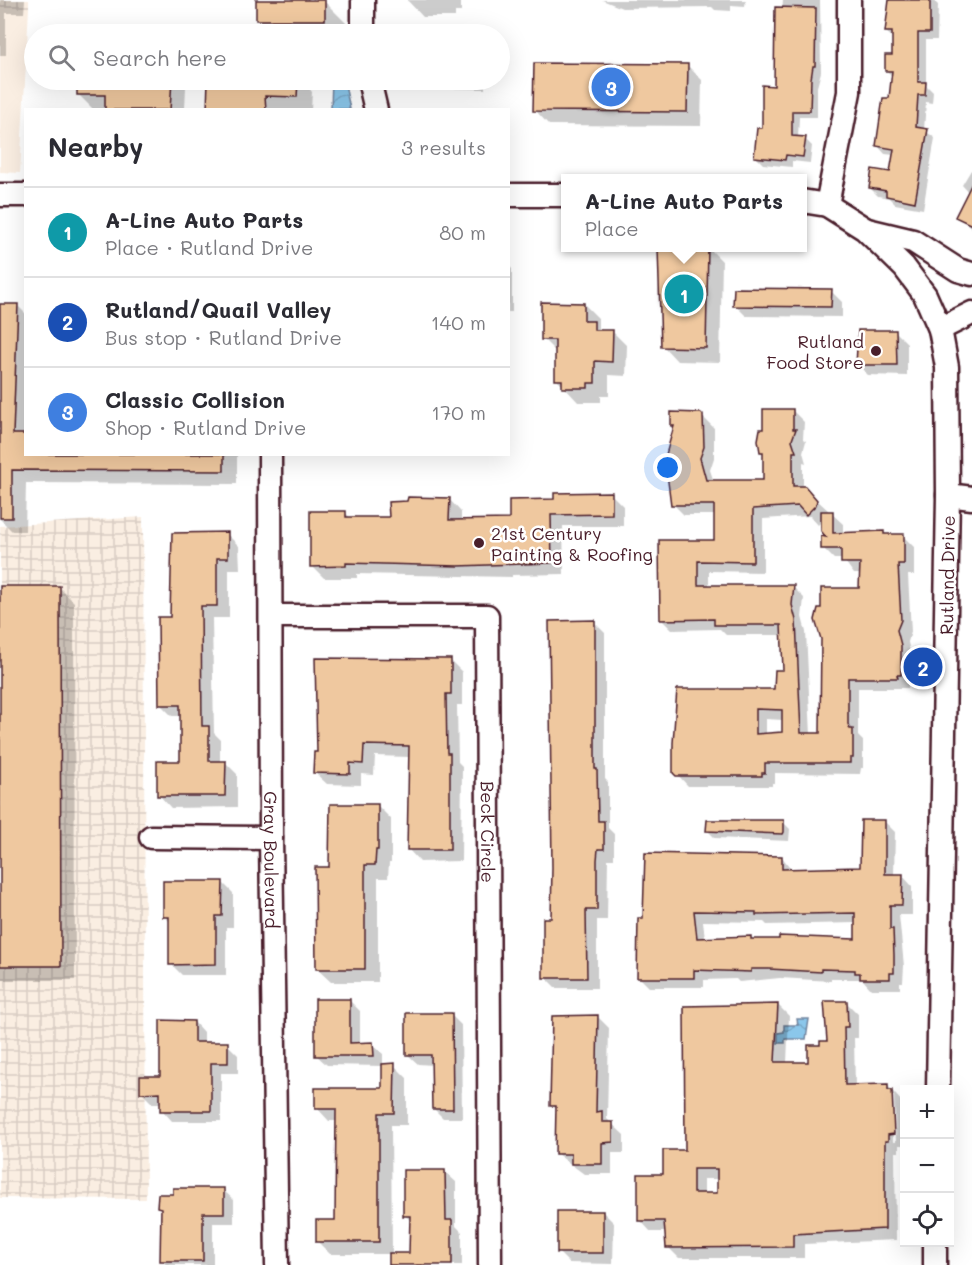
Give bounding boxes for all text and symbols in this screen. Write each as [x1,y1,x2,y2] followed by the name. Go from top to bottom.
[24,24,510,90] search box
[45,41,78,74] icon: search
[93,43,227,72] text: Search here
[592,64,630,110] pin: 3
[48,130,143,164] text: Nearby
[401,134,486,160] text: 3 results
[561,174,807,252] popup
[585,186,783,215] text: A-Line Auto Parts
[105,205,303,234] text: A-Line Auto Parts
[585,215,639,241] text: Place
[63,219,72,245] text: 1
[439,219,486,245] text: 80 m
[105,234,313,260] text: Place · Rutland Drive
[664,272,704,316] pin: 1
[105,295,332,324] text: Rutland/Quail Valley
[62,309,73,335] text: 2
[431,309,486,335] text: 140 m
[105,324,342,350] text: Bus stop · Rutland Drive
[767,329,864,374] place label: Rutland Food Store
[869,344,883,358] marker: Rutland Food Store
[105,385,285,414] text: Classic Collision
[62,399,74,425] text: 3
[431,399,486,425] text: 170 m
[105,414,306,440] text: Shop · Rutland Drive
[653,453,682,482] your location
[934,515,960,635] street label: Rutland Drive
[491,521,653,566] place label: 21st Century Painting & Roofing
[472,536,486,550] marker: 21st Century Painting & Roofing
[904,644,942,690] pin: 2
[476,781,500,883] street label: Beck Circle
[259,791,284,929] street label: Gray Boulevard
[900,1085,954,1247] map controls
[900,1085,954,1139] button: +
[900,1139,954,1193] button: −
[900,1193,954,1247] button: locate

